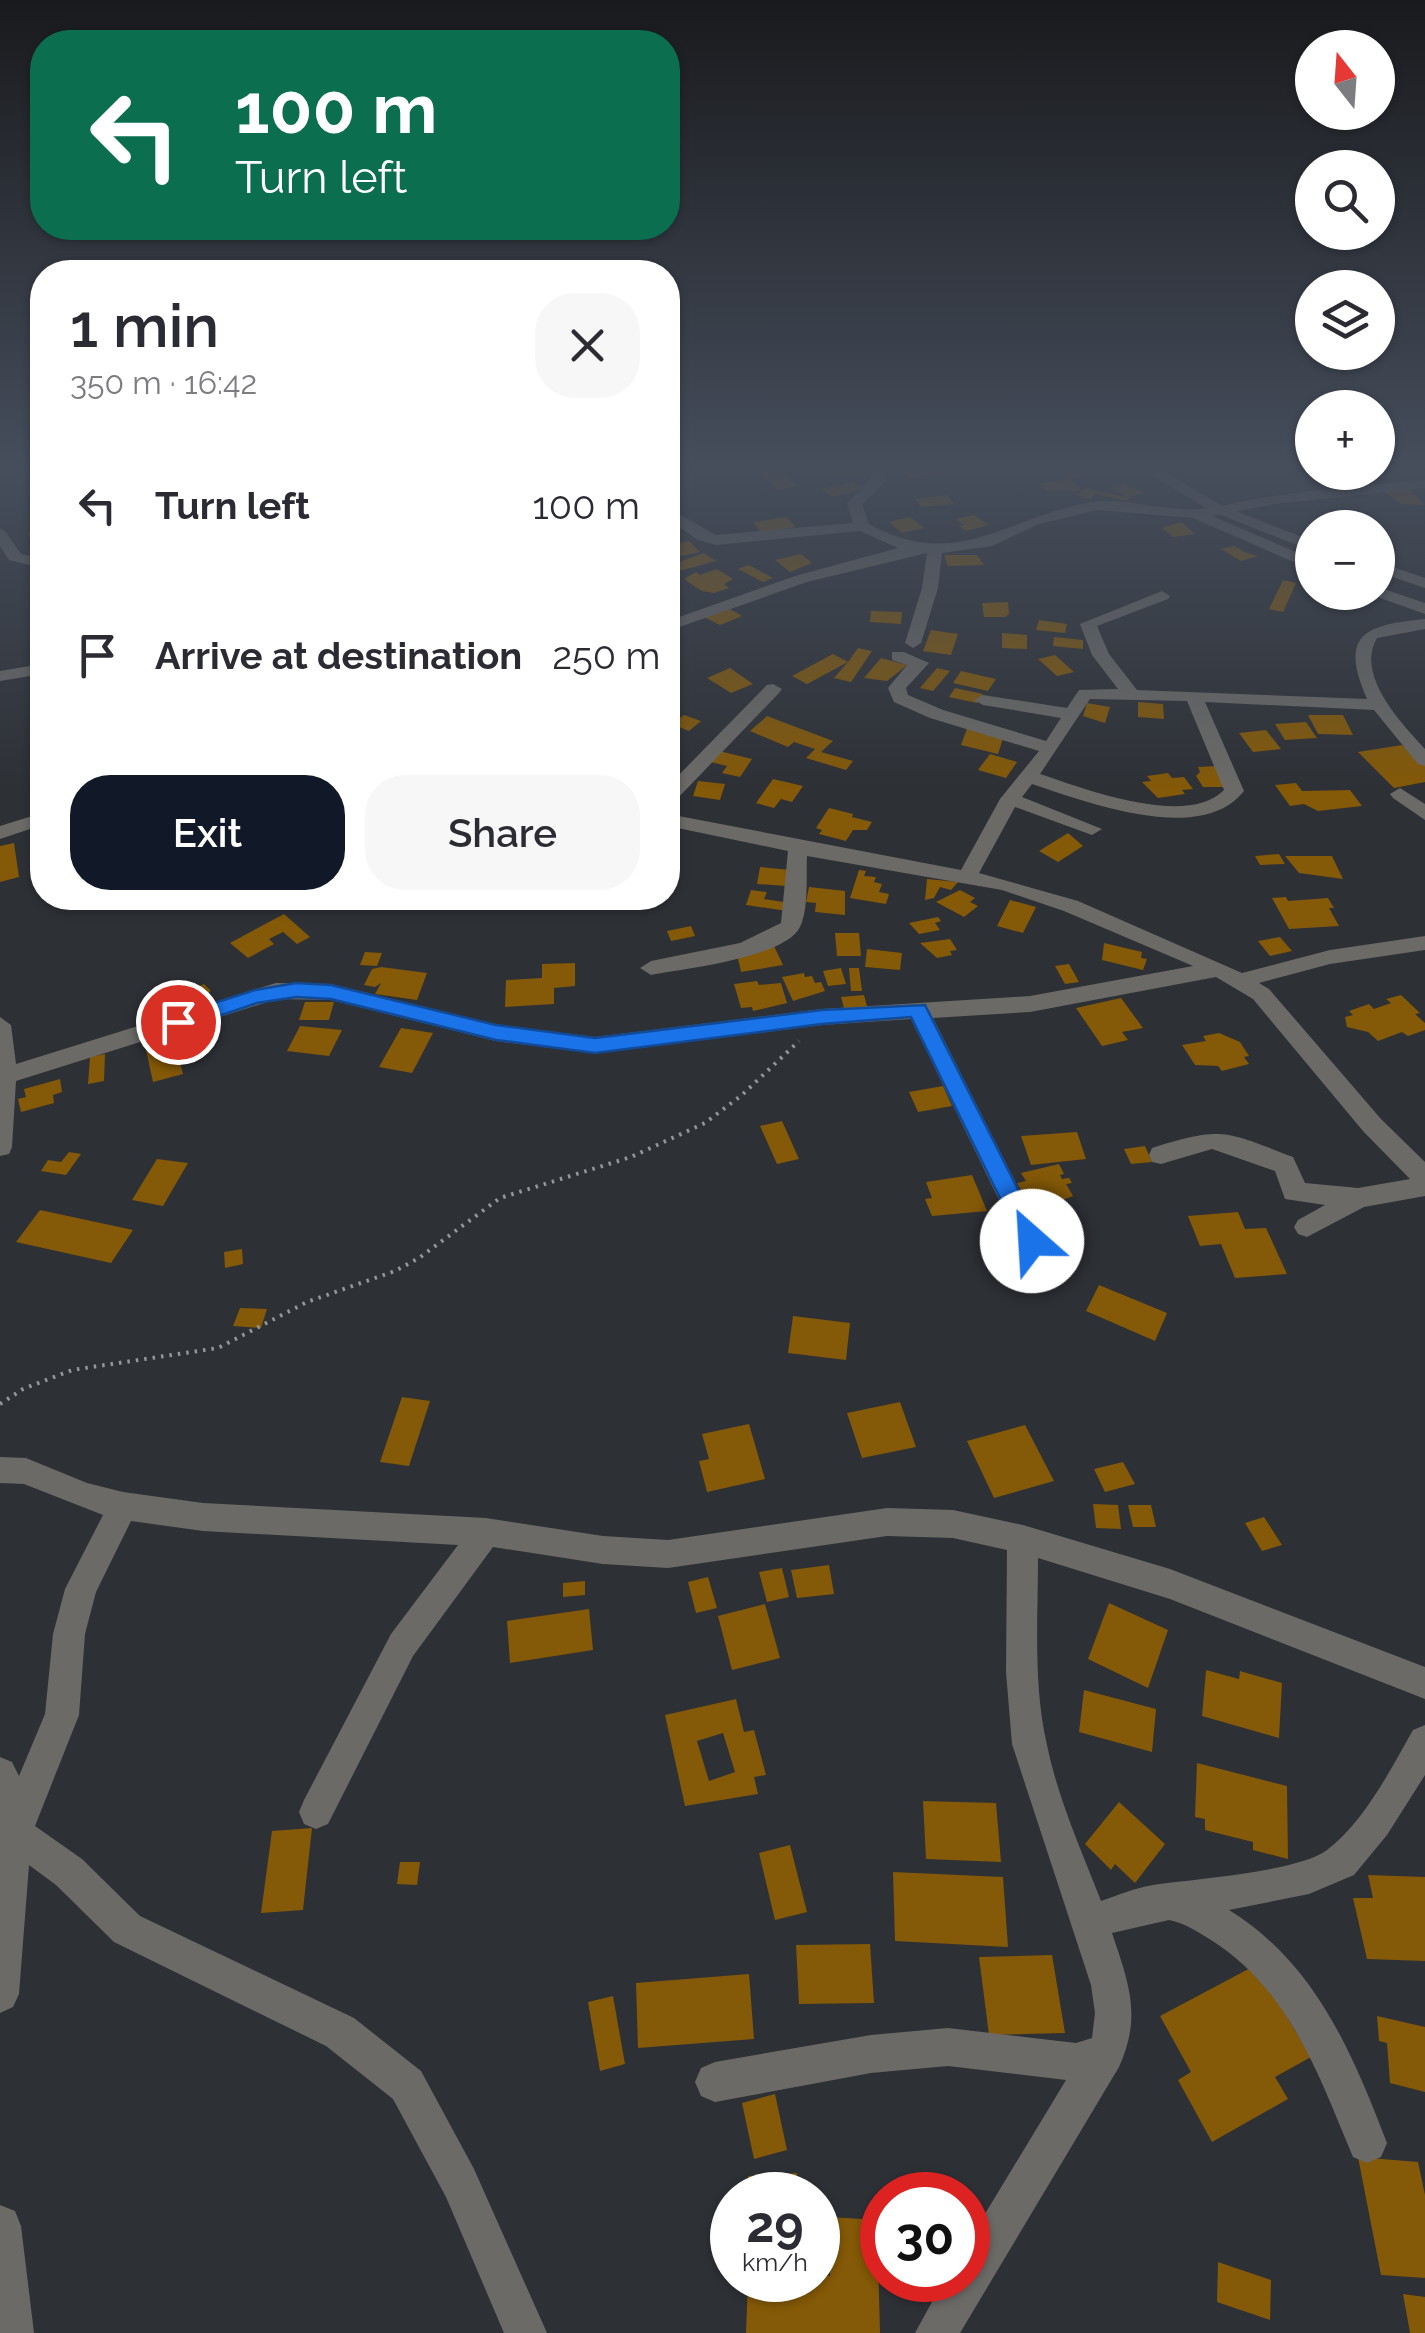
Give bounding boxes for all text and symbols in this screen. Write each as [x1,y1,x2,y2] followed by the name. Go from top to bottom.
[1295,30,1395,130] north arrow
[1295,30,1395,610] map controls
[235,67,438,149] text: 100 m
[70,70,200,200] icon: left
[1295,150,1395,250] button: search
[235,151,407,204] text: Turn left
[1295,270,1395,370] button: layers
[70,291,219,361] text: 1 min
[535,293,640,398] button: close
[70,364,257,401] text: 350 m · 16:42
[1295,390,1395,490] button: +
[70,478,125,533] icon: left
[155,483,310,528] text: Turn left
[533,483,640,528] text: 100 m
[1295,510,1395,610] button: −
[70,628,125,683] icon: arrive
[155,633,522,678] text: Arrive at destination
[552,633,661,678] text: 250 m
[70,775,345,890] button: Exit
[365,775,640,890] button: Share
[136,980,221,1065] pin
[151,995,206,1050] icon: arrive
[980,1189,1084,1293] position arrow
[860,2172,990,2302] speed limit sign: 30
[746,2195,804,2254] text: 29
[742,2247,808,2277] text: km/h

